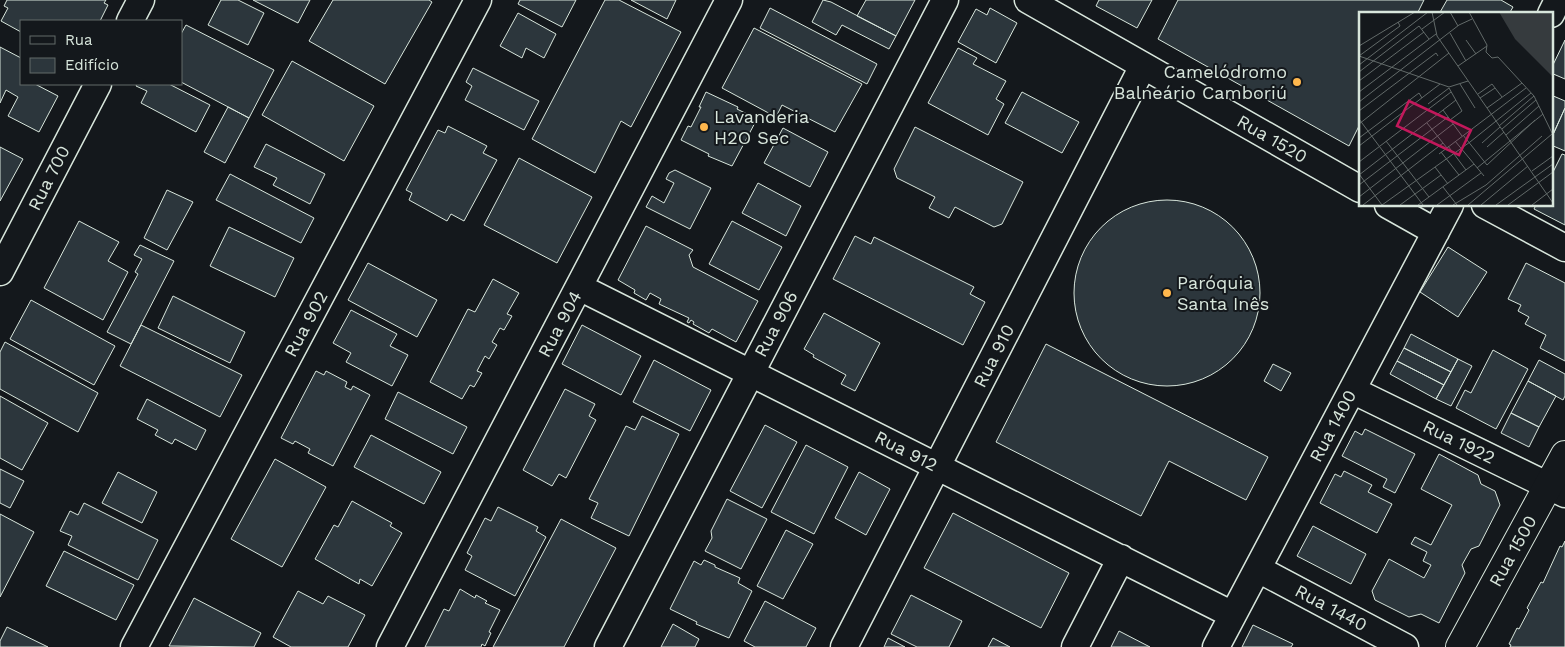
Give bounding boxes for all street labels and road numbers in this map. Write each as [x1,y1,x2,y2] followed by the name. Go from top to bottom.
[1233,110,1311,167] street label: Rua 1520
[23,142,74,214] street label: Rua 700
[279,287,332,360] street label: Rua 902
[533,287,586,361] street label: Rua 904
[749,287,802,361] street label: Rua 906
[969,321,1018,391] street label: Rua 910
[1305,386,1360,466] street label: Rua 1400
[1420,415,1499,468] street label: Rua 1922
[871,426,941,475] street label: Rua 912
[1484,511,1541,590] street label: Rua 1500
[1292,580,1371,635] street label: Rua 1440

